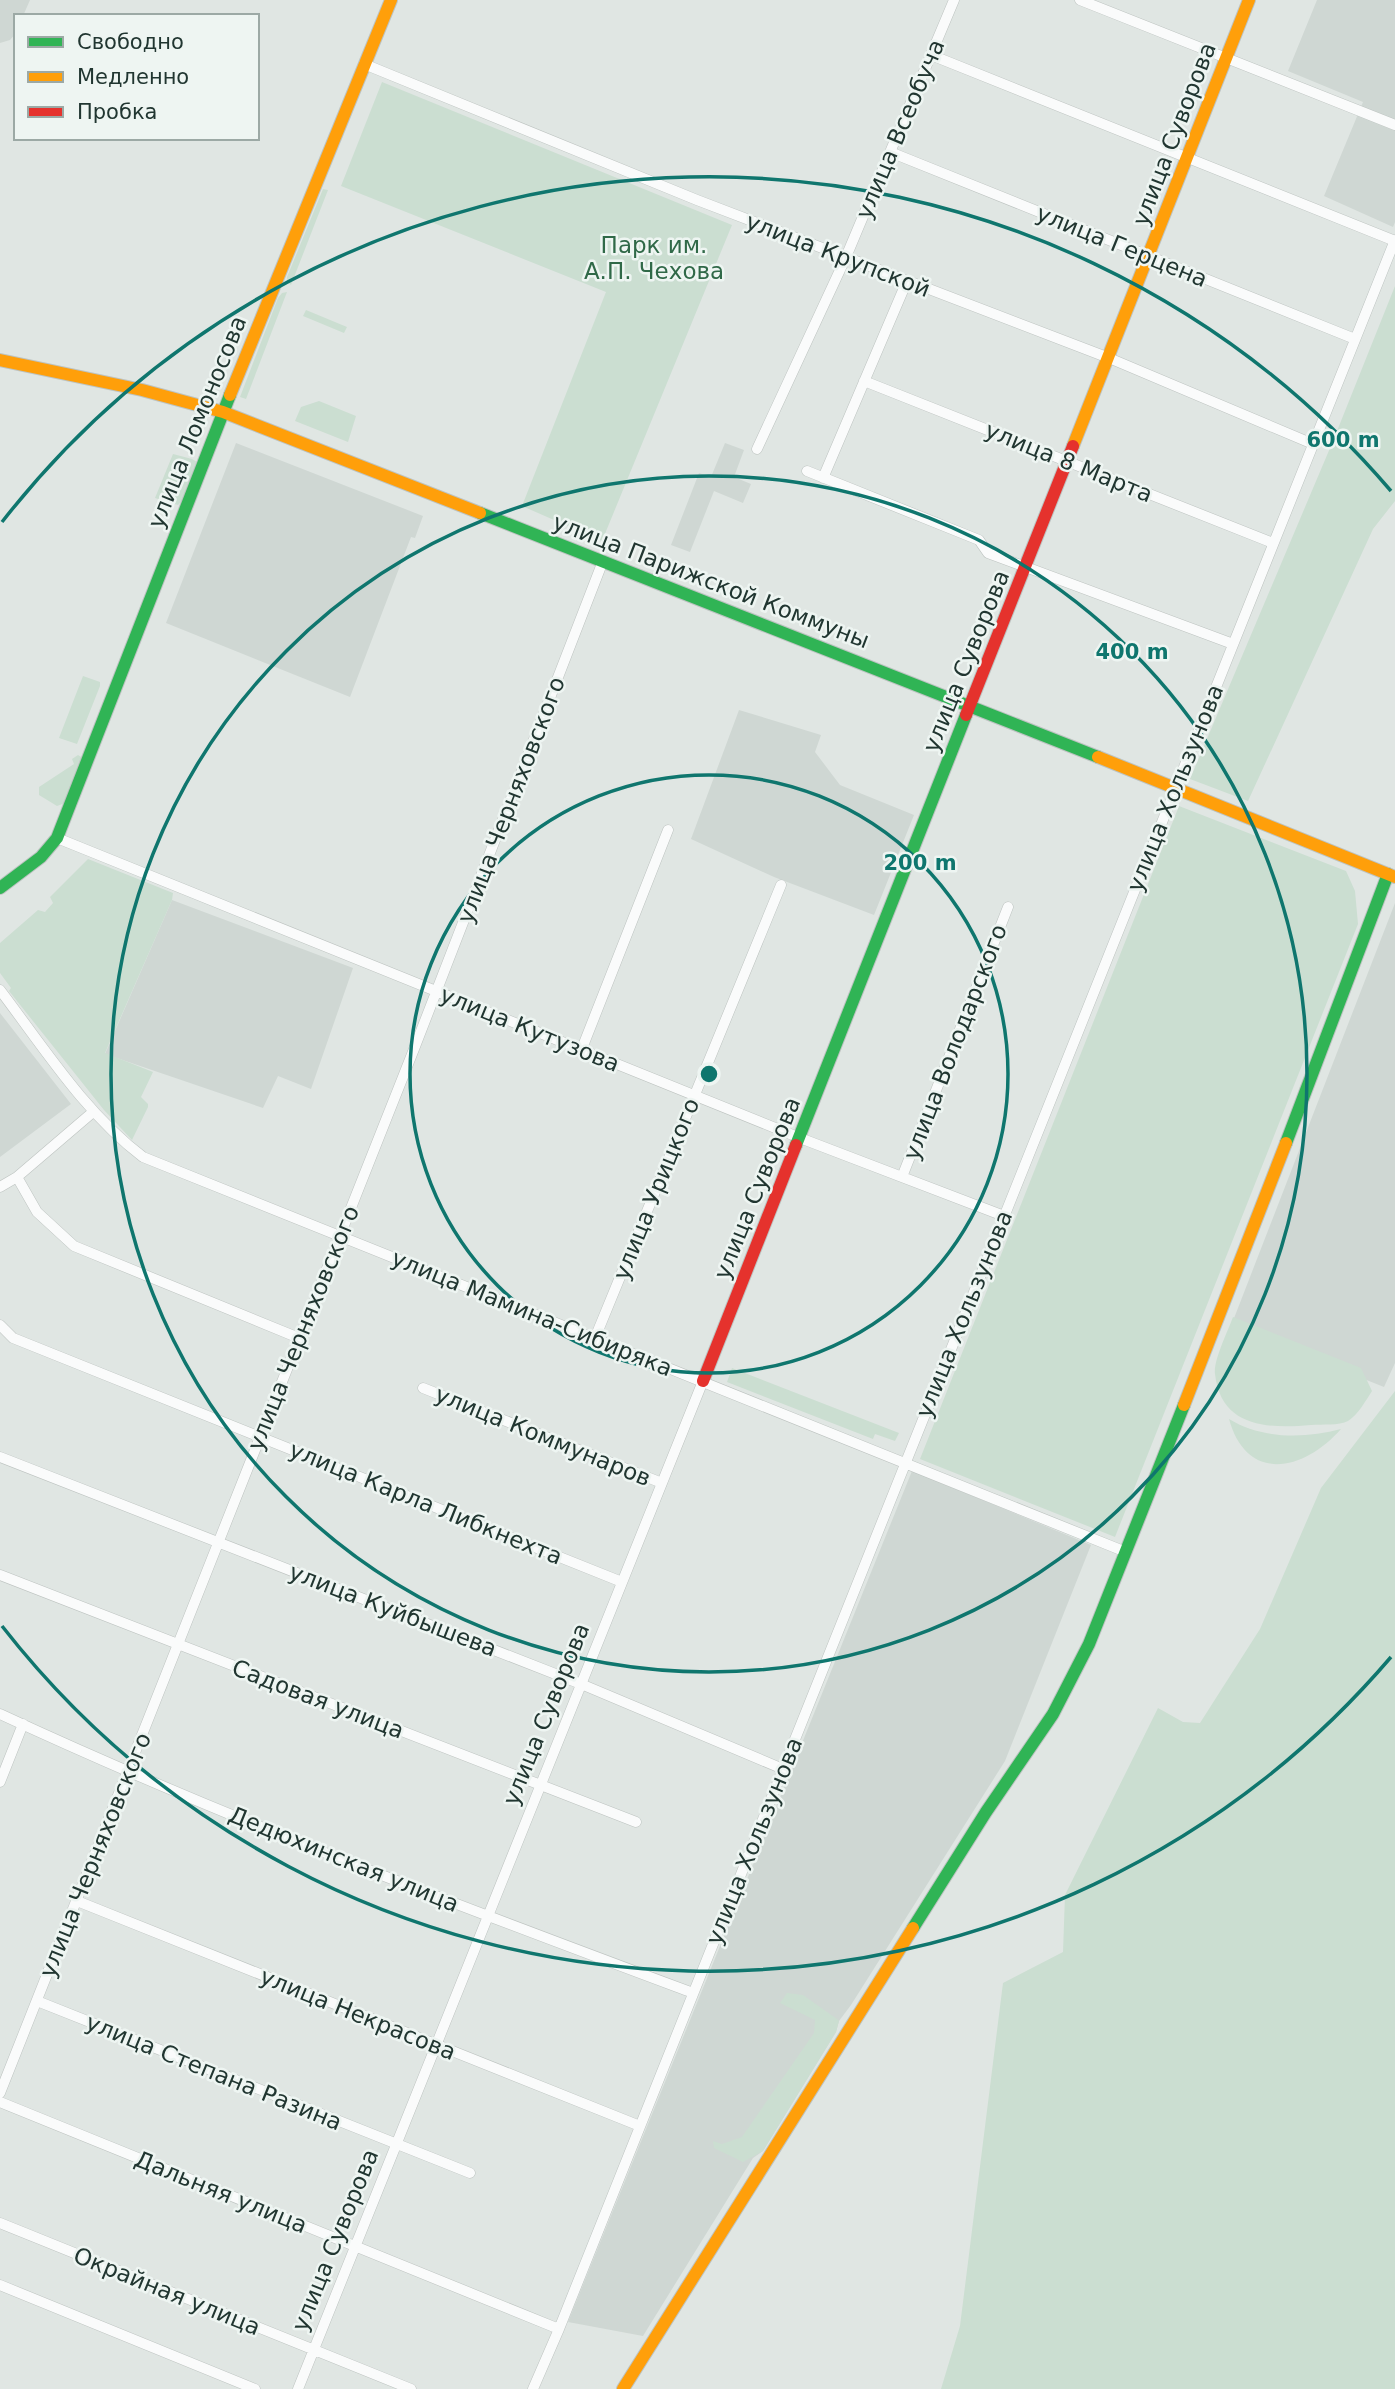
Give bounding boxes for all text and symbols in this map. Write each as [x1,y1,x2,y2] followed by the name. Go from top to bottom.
[14,14,259,140] legend
[77,30,184,54] text: Свободно
[850,35,950,223] street label: улица Всеобуча
[1127,39,1221,229] street label: улица Суворова
[77,65,189,89] text: Медленно
[77,100,157,124] text: Пробка
[1033,200,1211,292] street label: улица Герцена
[742,208,934,302] street label: улица Крупской
[584,232,724,284] park label: Парк им. А.П. Чехова
[143,312,251,532] street label: улица Ломоносова
[981,417,1157,507] street label: улица 8 Марта
[1306,428,1380,452] text: 600 m
[549,509,873,653] street label: улица Парижской Коммуны
[918,566,1014,756] street label: улица Суворова
[1095,640,1169,664] text: 400 m
[452,673,570,927] street label: улица Черняховского
[1122,681,1228,895] street label: улица Хользунова
[883,851,957,875] text: 200 m
[898,920,1012,1164] street label: улица Володарского
[436,981,624,1077] street label: улица Кутузова
[697,1062,721,1086] centre of rings
[709,1093,805,1283] street label: улица Суворова
[608,1094,704,1284] street label: улица Урицкого
[242,1202,364,1454] street label: улица Черняховского
[911,1207,1017,1421] street label: улица Хользунова
[388,1245,676,1381] street label: улица Мамина-Сибиряка
[431,1381,655,1491] street label: улица Коммунаров
[286,1436,566,1570] street label: улица Карла Либкнехта
[285,1558,501,1662] street label: улица Куйбышева
[498,1619,594,1809] street label: улица Суворова
[228,1654,408,1744] street label: Садовая улица
[34,1729,156,1981] street label: улица Черняховского
[701,1734,807,1948] street label: улица Хользунова
[225,1801,463,1917] street label: Дедюхинская улица
[256,1963,460,2065] street label: улица Некрасова
[82,2009,346,2135] street label: улица Степана Разина
[287,2145,383,2335] street label: улица Суворова
[131,2146,311,2238] street label: Дальняя улица
[70,2242,264,2340] street label: Окрайная улица

